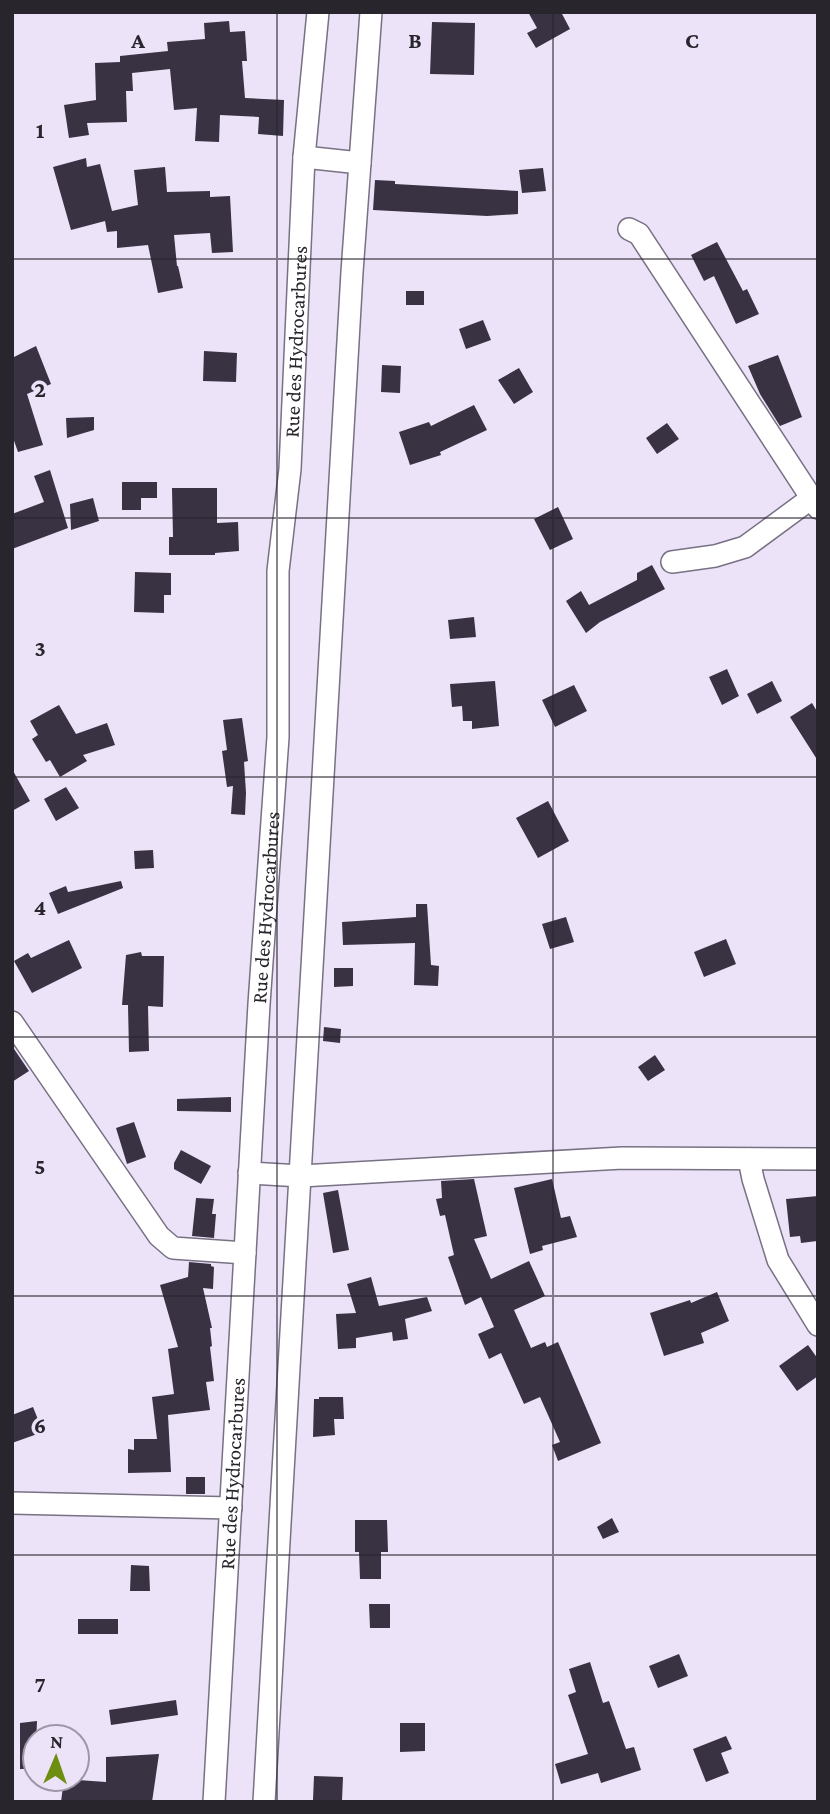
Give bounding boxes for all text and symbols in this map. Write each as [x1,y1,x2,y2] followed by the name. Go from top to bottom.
[130,27,145,53] text: A
[408,27,422,53] text: B
[685,27,699,53] text: C
[36,117,45,143] text: 1
[279,245,312,438] street label: Rue des Hydrocarbures
[34,376,46,402] text: 2
[34,635,46,661] text: 3
[247,811,285,1004] street label: Rue des Hydrocarbures
[34,894,46,920] text: 4
[34,1153,46,1179] text: 5
[215,1377,250,1570] street label: Rue des Hydrocarbures
[34,1412,46,1438] text: 6
[34,1671,46,1697] text: 7
[21,1723,91,1793] north arrow
[50,1731,63,1752] text: N

